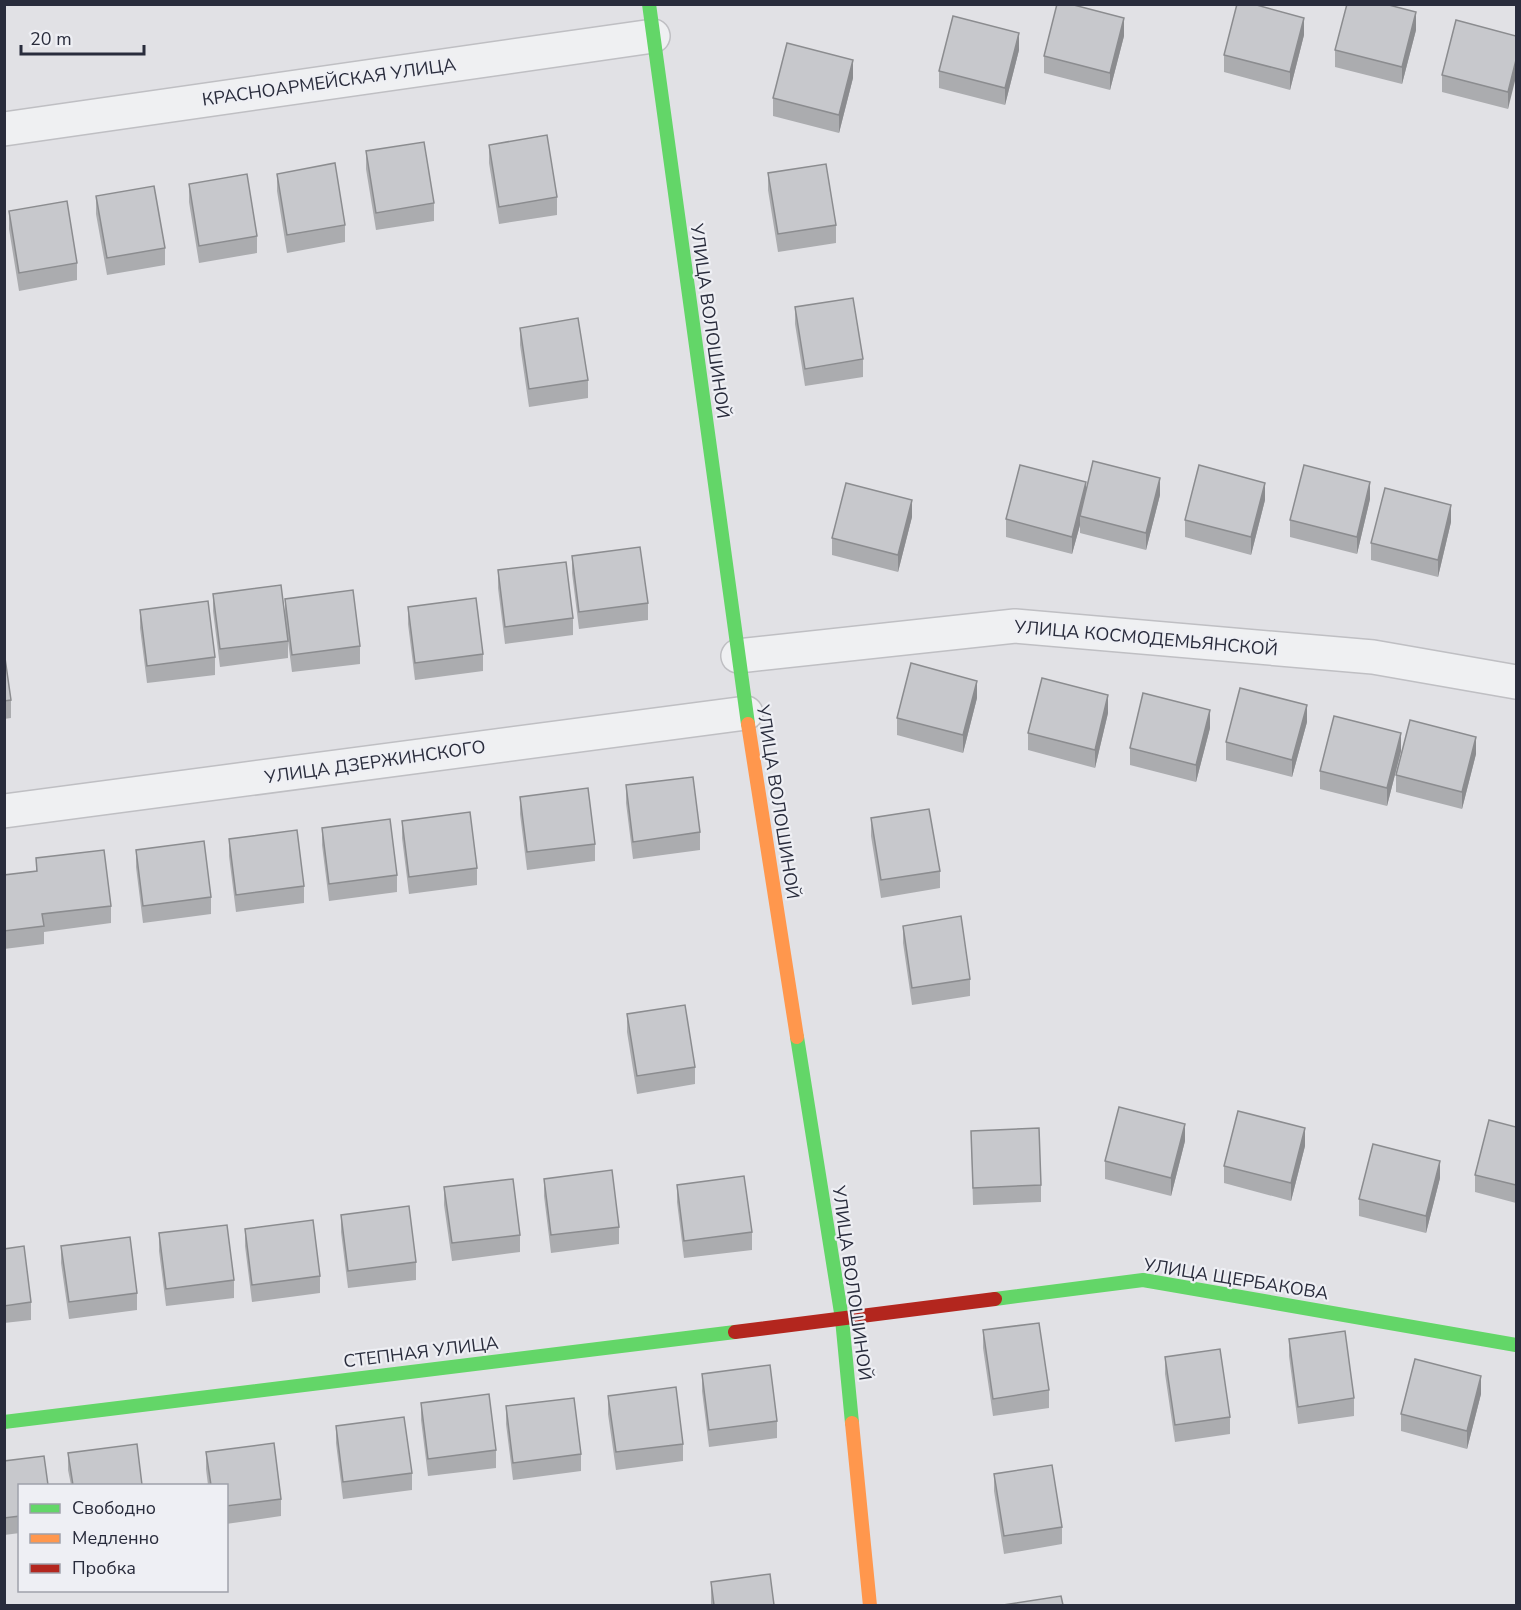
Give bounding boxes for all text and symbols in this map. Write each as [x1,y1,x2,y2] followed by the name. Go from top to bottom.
[21,18,144,56] scale bar
[30,27,72,51] text: 20 m
[201,52,457,112] street label: КРАСНОАРМЕЙСКАЯ УЛИЦА
[684,221,736,420] street label: УЛИЦА ВОЛОШИНОЙ
[1012,614,1279,661] street label: УЛИЦА КОСМОДЕМЬЯНСКОЙ
[751,702,805,901] street label: УЛИЦА ВОЛОШИНОЙ
[262,735,487,790] street label: УЛИЦА ДЗЕРЖИНСКОГО
[826,1183,878,1382] street label: УЛИЦА ВОЛОШИНОЙ
[1141,1252,1330,1305] street label: УЛИЦА ЩЕРБАКОВА
[342,1331,500,1373] street label: СТЕПНАЯ УЛИЦА
[18,1484,228,1592] legend
[72,1496,156,1520] text: Свободно
[72,1526,159,1550] text: Медленно
[72,1556,136,1580] text: Пробка

